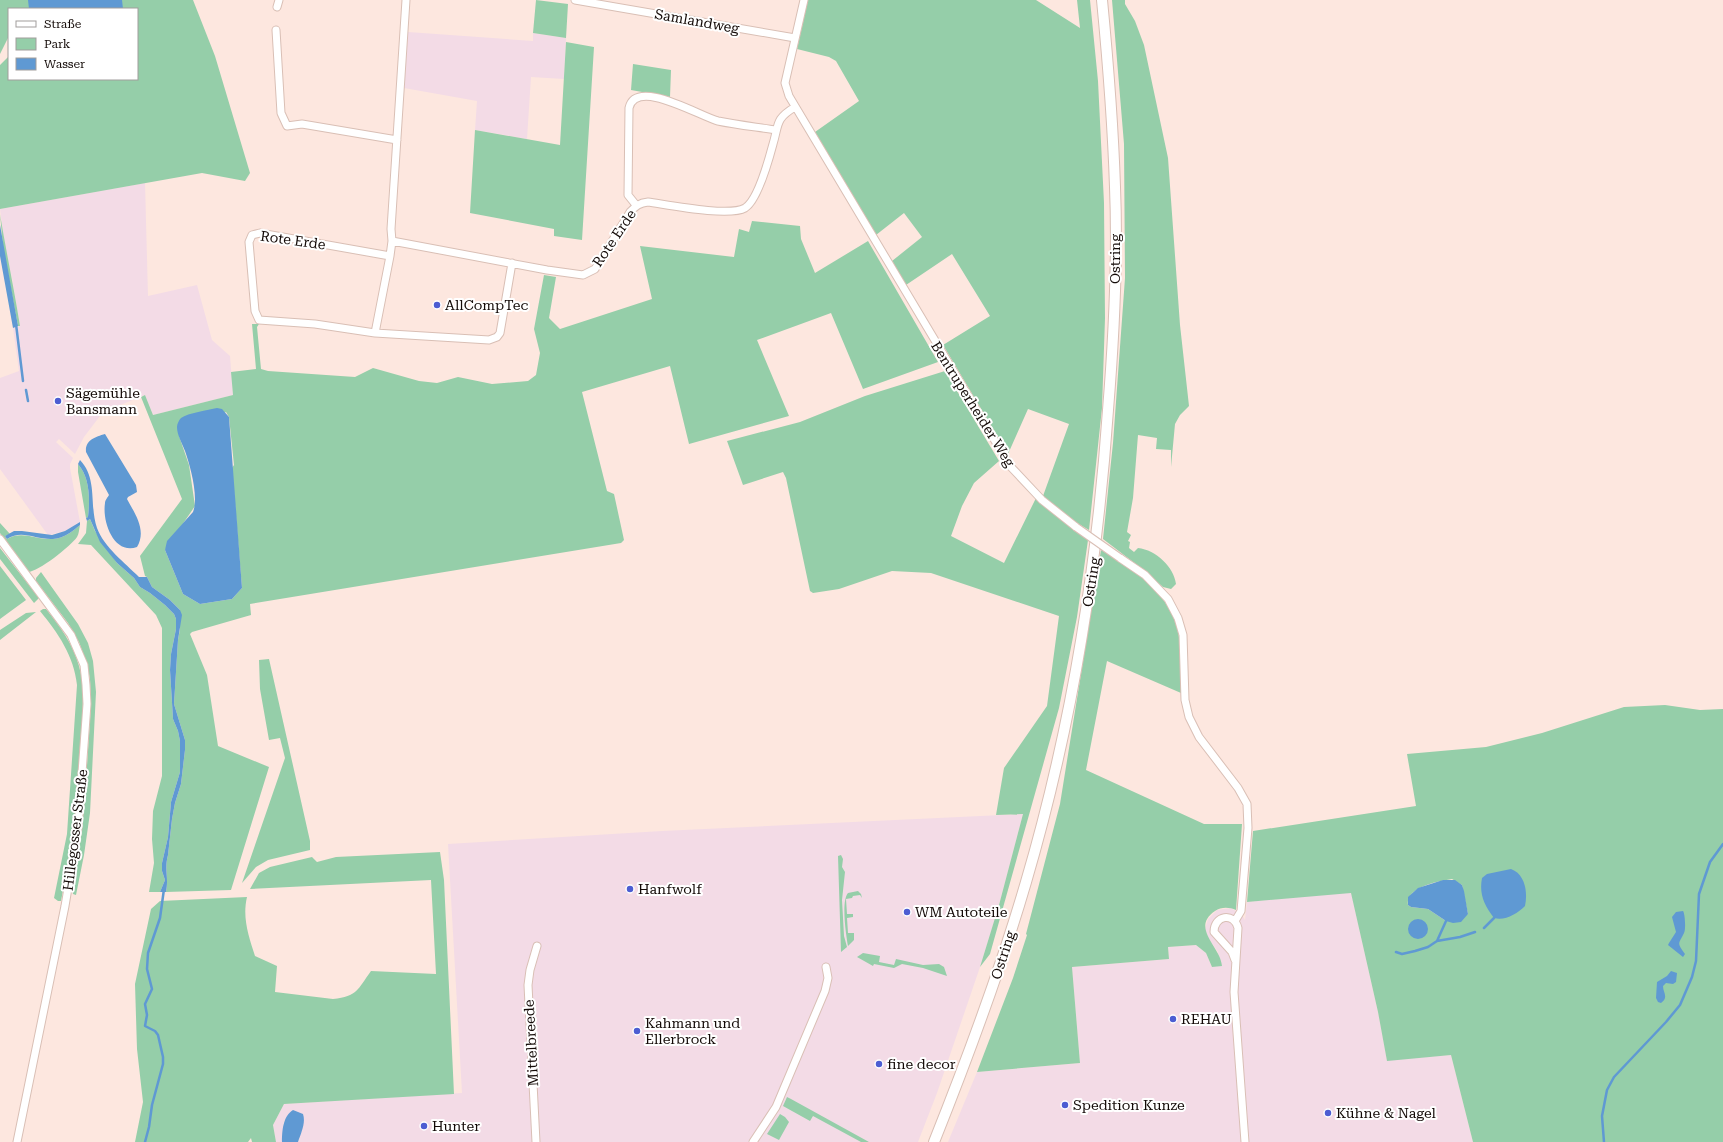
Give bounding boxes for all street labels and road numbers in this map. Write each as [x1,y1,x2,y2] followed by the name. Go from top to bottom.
[653,6,741,36] street label: Samlandweg
[589,206,639,270] street label: Rote Erde
[259,228,327,253] street label: Rote Erde
[1107,234,1123,284] street label: Ostring
[928,338,1018,470] street label: Bentruperheider Weg
[1079,556,1103,608] street label: Ostring
[60,768,90,892] street label: Hillegosser Straße
[988,929,1018,981] street label: Ostring
[521,999,541,1087] street label: Mittelbreede

